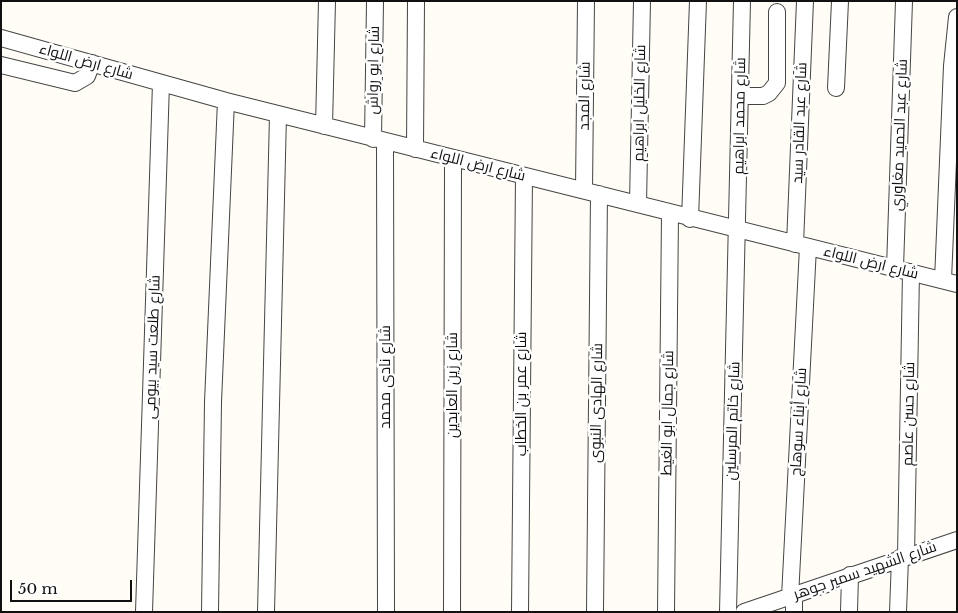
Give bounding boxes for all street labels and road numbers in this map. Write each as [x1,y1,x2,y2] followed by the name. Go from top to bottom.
[364,26,384,114] street label: شارع ابو رواش
[37,40,135,84] street label: شارع ارض اللواء
[630,44,650,162] street label: شارع الخليل ابراهيم
[730,57,750,175] street label: شارع محمد ابراهيم
[888,59,912,211] street label: شارع عبد الحميد مغاوري
[575,61,595,131] street label: شارع المجد
[789,62,811,184] street label: شارع عبد القادر سيد
[429,145,527,185] street label: شارع ارض اللواء
[822,243,920,283] street label: شارع ارض اللواء
[141,275,165,419] street label: شارع طلعت سيد بيومى
[377,325,395,429] street label: شارع نادى محمد
[444,332,462,438] street label: شارع زين العابدين
[513,332,531,456] street label: شارع عمر بن الخطاب
[587,343,607,463] street label: شارع الهادى النبوى
[658,350,678,476] street label: شارع جمال ابو الغيط
[722,361,744,481] street label: شارع خاتم المرسلين
[899,362,919,466] street label: شارع حسن عاصم
[787,367,811,477] street label: شارع أبناء سوهاج
[791,538,939,604] street label: شارع الشهيد سمير جوهر

